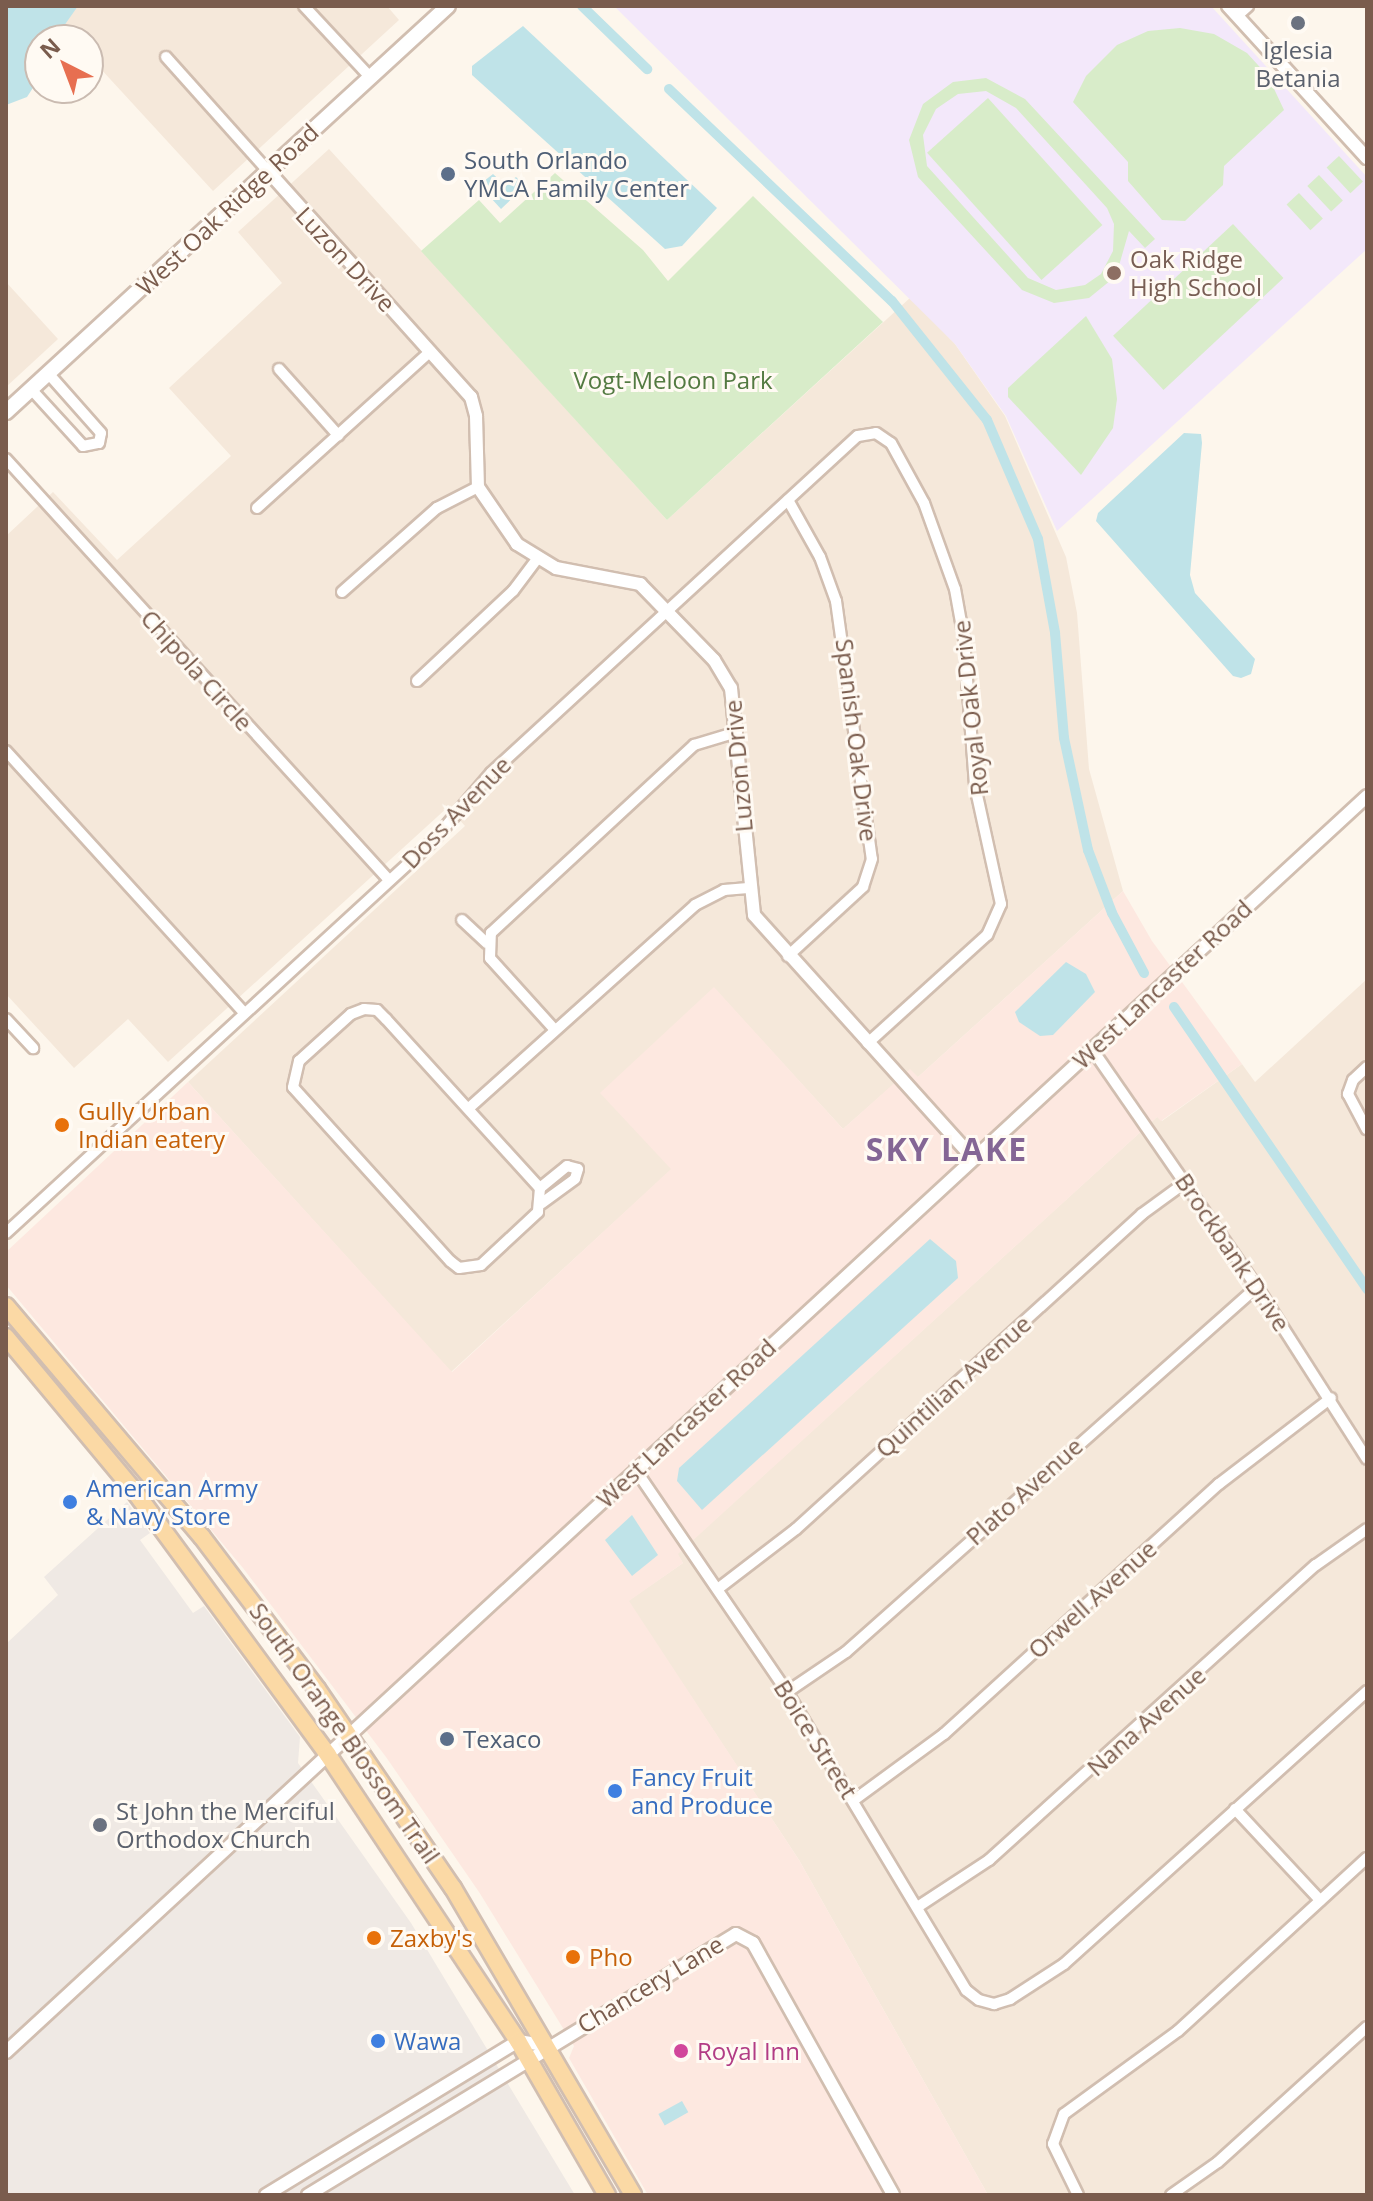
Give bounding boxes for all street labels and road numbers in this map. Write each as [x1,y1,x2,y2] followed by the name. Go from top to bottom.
[130,117,324,301] street label: West Oak Ridge Road
[290,201,402,317] street label: Luzon Drive
[135,604,259,736] street label: Chipola Circle
[946,619,994,797] street label: Royal Oak Drive
[830,637,884,843] street label: Spanish Oak Drive
[718,699,758,833] street label: Luzon Drive
[395,750,517,874] street label: Doss Avenue
[1067,894,1257,1074] street label: West Lancaster Road
[1170,1168,1296,1336] street label: Brockbank Drive
[870,1309,1036,1463] street label: Quintilian Avenue
[591,1333,781,1513] street label: West Lancaster Road
[960,1431,1088,1551] street label: Plato Avenue
[1022,1534,1162,1664] street label: Orwell Avenue
[244,1597,446,1869] street label: South Orange Blossom Trail
[1081,1660,1211,1782] street label: Nana Avenue
[768,1674,864,1804] street label: Boice Street
[572,1929,728,2039] street label: Chancery Lane

